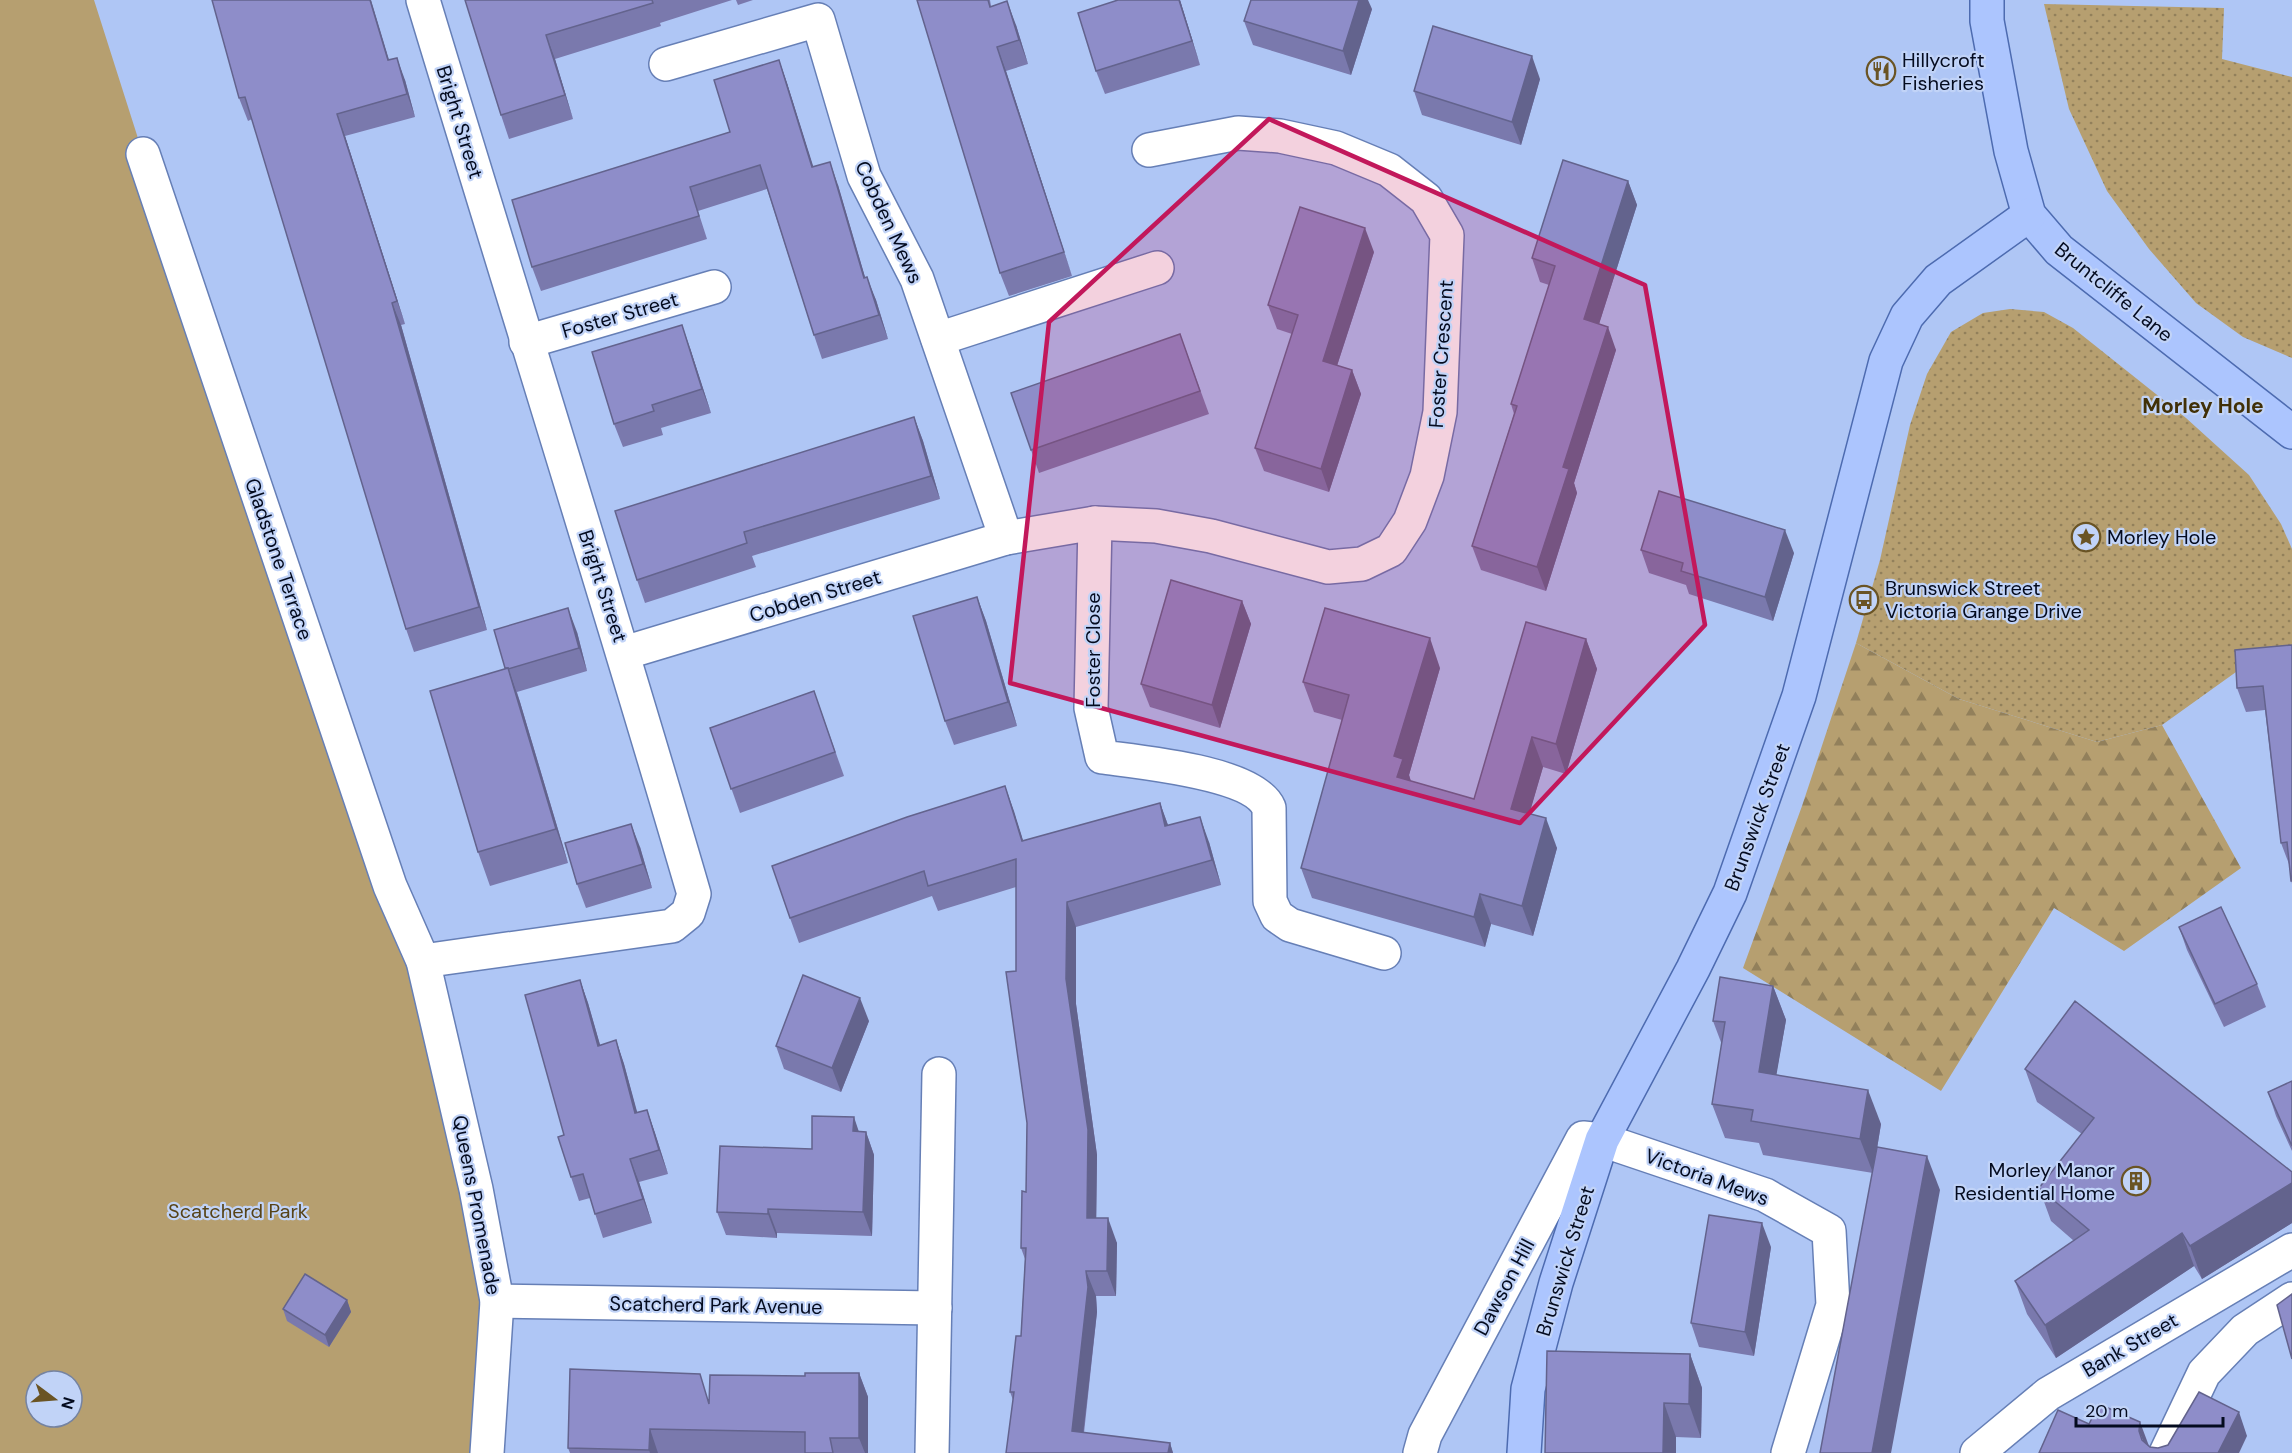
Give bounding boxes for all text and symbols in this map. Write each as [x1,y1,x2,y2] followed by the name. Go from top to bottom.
[1902,47,1985,96] place label: Hillycroft Fisheries
[1865,55,1897,87] restaurant icon: Hillycroft Fisheries
[430,62,490,182] street label: Bright Street
[849,156,929,288] street label: Cobden Mews
[2050,236,2178,348] street label: Bruntcliffe Lane
[1423,279,1459,429] street label: Foster Crescent
[559,286,681,344] street label: Foster Street
[2142,392,2264,420] district label: Morley Hole
[239,475,319,643] street label: Gladstone Terrace
[2070,521,2102,553] place icon: Morley Hole
[2107,524,2216,550] place label: Morley Hole
[573,526,633,646] street label: Bright Street
[746,564,884,628] street label: Cobden Street
[1885,575,2082,624] place label: Brunswick Street Victoria Grange Drive
[1848,584,1880,616] bus stop icon: Brunswick Street Victoria Grange Drive
[1080,592,1106,708] street label: Foster Close
[1718,739,1796,895] street label: Brunswick Street
[447,1113,507,1297] street label: Queens Promenade
[1641,1143,1773,1211] street label: Victoria Mews
[1954,1157,2115,1206] place label: Morley Manor Residential Home
[2120,1165,2152,1197] building icon: Morley Manor Residential Home
[1530,1183,1600,1339] street label: Brunswick Street
[168,1198,308,1224] park label: Scatcherd Park
[1468,1234,1540,1340] street label: Dawson Hill
[609,1290,823,1320] street label: Scatcherd Park Avenue
[2077,1307,2183,1383] street label: Bank Street
[24,1369,84,1429] north arrow
[2076,1390,2223,1428] scale bar
[56,1394,80,1412] text: N
[2085,1399,2128,1423] text: 20 m

